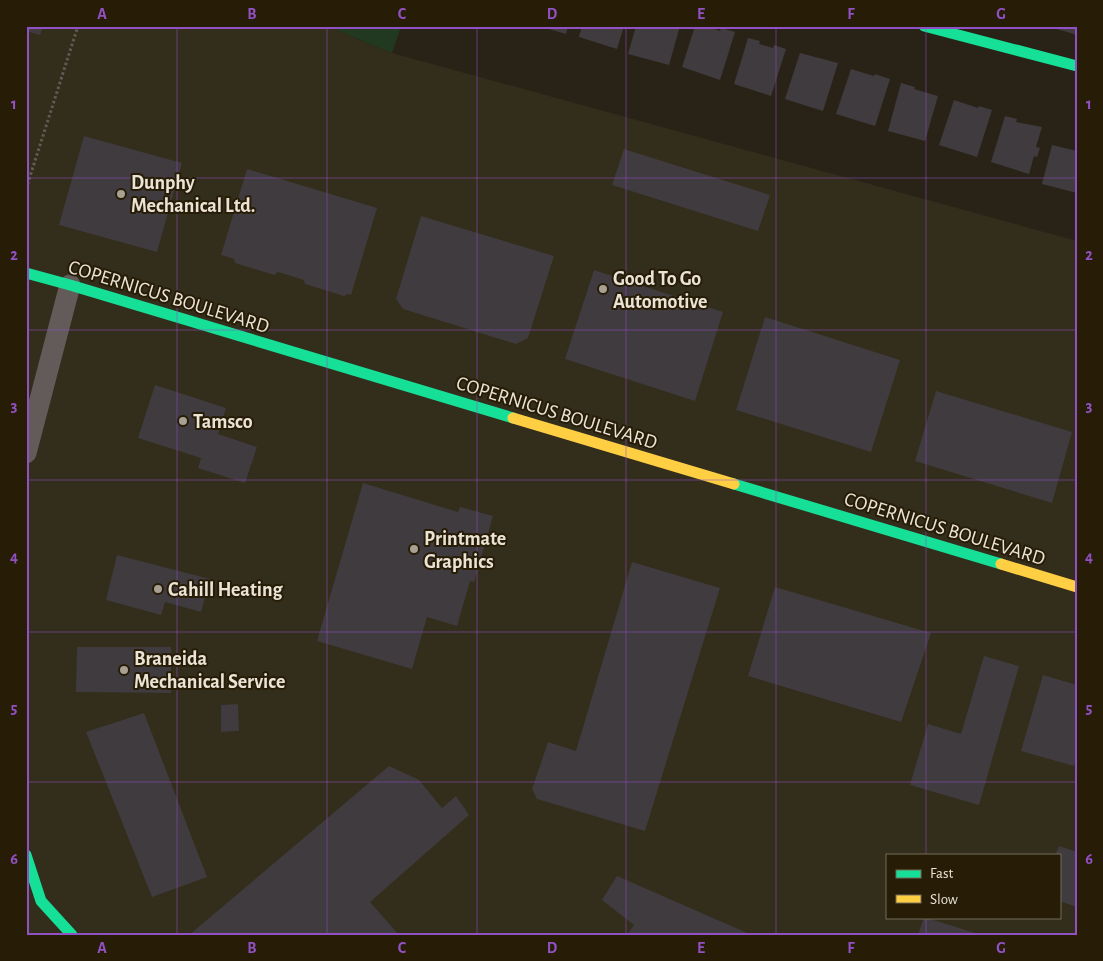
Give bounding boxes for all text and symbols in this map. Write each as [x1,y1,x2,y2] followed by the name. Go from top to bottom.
[97,6,107,22] text: A
[247,6,257,22] text: B
[398,6,407,22] text: C
[547,6,558,22] text: D
[697,6,705,22] text: E
[847,6,855,22] text: F
[996,6,1006,22] text: G
[11,96,17,112] text: 1
[1086,96,1092,112] text: 1
[131,173,255,216] place label: Dunphy Mechanical Ltd.
[115,188,127,200] marker: Dunphy Mechanical Ltd.
[10,247,18,263] text: 2
[1085,247,1093,263] text: 2
[66,257,272,337] street label: COPERNICUS BOULEVARD
[613,269,708,312] place label: Good To Go Automotive
[597,283,609,295] marker: Good To Go Automotive
[454,373,660,453] street label: COPERNICUS BOULEVARD
[11,398,18,414] text: 3
[1086,398,1093,414] text: 3
[193,412,253,432] place label: Tamsco
[177,415,189,427] marker: Tamsco
[842,489,1048,569] street label: COPERNICUS BOULEVARD
[424,529,506,572] place label: Printmate Graphics
[408,543,420,555] marker: Printmate Graphics
[10,549,18,565] text: 4
[1085,549,1093,565] text: 4
[168,580,284,600] place label: Cahill Heating
[152,583,164,595] marker: Cahill Heating
[134,649,285,692] place label: Braneida Mechanical Service
[118,664,130,676] marker: Braneida Mechanical Service
[11,700,18,716] text: 5
[1086,700,1093,716] text: 5
[10,851,18,867] text: 6
[1085,851,1093,867] text: 6
[886,854,1060,918] legend
[930,866,954,881] text: Fast
[930,892,958,907] text: Slow
[97,940,107,956] text: A
[247,940,257,956] text: B
[398,940,407,956] text: C
[547,940,558,956] text: D
[697,940,705,956] text: E
[847,940,855,956] text: F
[996,940,1006,956] text: G

